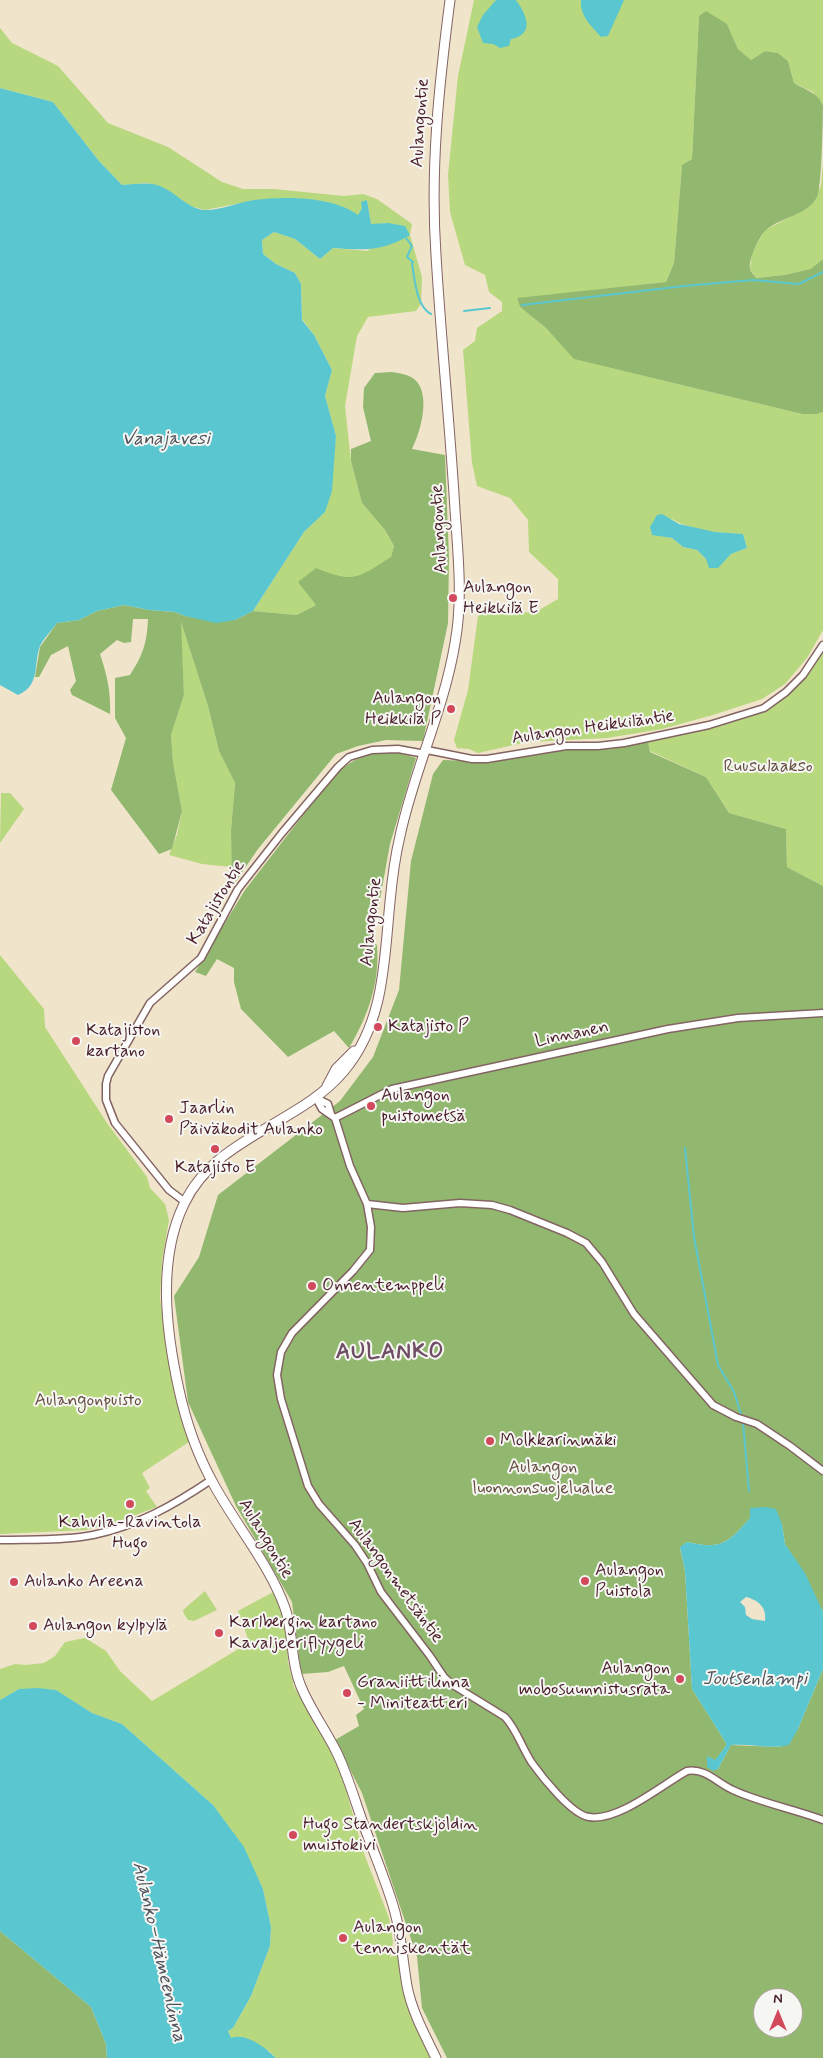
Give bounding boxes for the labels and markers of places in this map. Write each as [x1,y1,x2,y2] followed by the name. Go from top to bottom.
[463,577,539,620] place label: Aulangon Heikkilä E
[447,592,459,604] marker: Aulangon Heikkilä E
[365,688,441,731] place label: Aulangon Heikkilä P
[445,703,457,715] marker: Aulangon Heikkilä P
[388,1016,469,1038] place label: Katajisto P
[86,1020,160,1062] place label: Katajiston kartano
[372,1021,384,1033] marker: Katajisto P
[70,1035,82,1047] marker: Katajiston kartano
[381,1085,466,1128] place label: Aulangon puistometsä
[179,1098,323,1140] place label: Jaarlin Päiväkodit Aulanko
[365,1100,377,1112] marker: Aulangon puistometsä
[163,1113,175,1125] marker: Jaarlin Päiväkodit Aulanko
[209,1143,221,1155] marker: Katajisto E
[175,1157,255,1179] place label: Katajisto E
[322,1275,445,1297] place label: Onnentemppeli
[306,1280,318,1292] marker: Onnentemppeli
[500,1430,617,1452] place label: Molkkarinmäki
[484,1435,496,1447] marker: Molkkarinmäki
[124,1498,136,1510] marker: Kahvila-Ravintola Hugo
[59,1512,201,1555] place label: Kahvila-Ravintola Hugo
[595,1560,664,1602] place label: Aulangon Puistola
[24,1571,144,1593] place label: Aulanko Areena
[579,1575,591,1587] marker: Aulangon Puistola
[8,1576,20,1588] marker: Aulanko Areena
[229,1612,377,1655] place label: Karlbergin kartano Kavaljeeriflyygeli
[43,1615,168,1637] place label: Aulangon kylpylä
[27,1620,39,1632] marker: Aulangon kylpylä
[213,1627,225,1639] marker: Karlbergin kartano Kavaljeeriflyygeli
[519,1658,670,1700] place label: Aulangon mobosuunnistusrata
[357,1672,470,1715] place label: Graniittilinna - Miniteatteri
[674,1673,686,1685] marker: Aulangon mobosuunnistusrata
[341,1687,353,1699] marker: Graniittilinna - Miniteatteri
[303,1814,477,1856] place label: Hugo Standertskjöldin muistokivi
[287,1829,299,1841] marker: Hugo Standertskjöldin muistokivi
[353,1917,471,1960] place label: Aulangon tenniskentät
[337,1932,349,1944] marker: Aulangon tenniskentät

